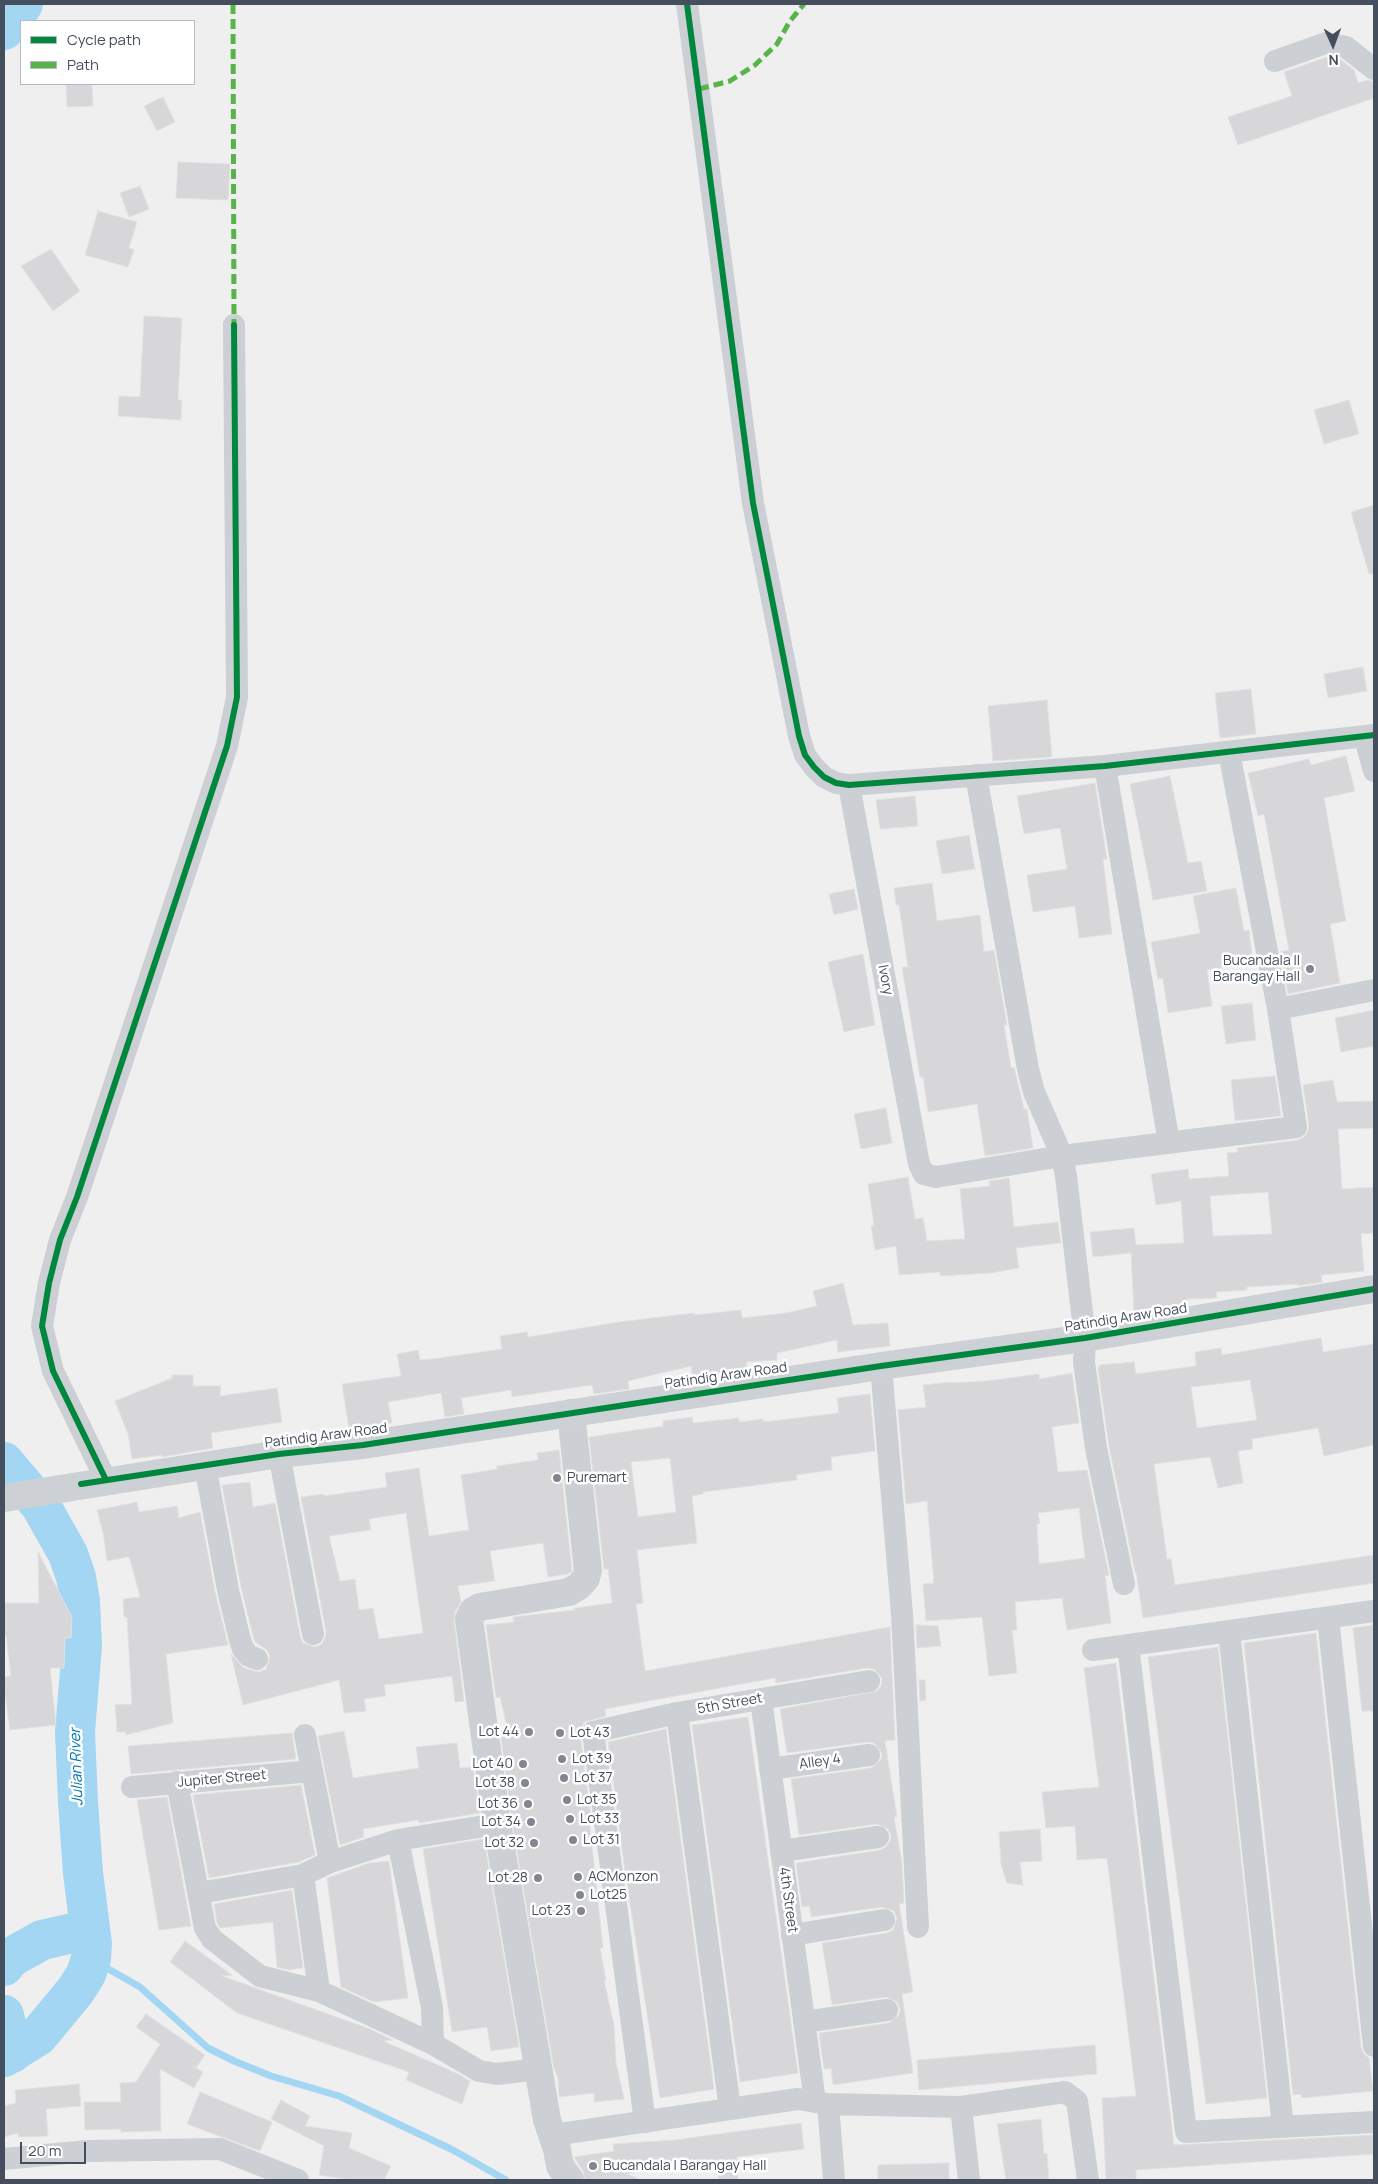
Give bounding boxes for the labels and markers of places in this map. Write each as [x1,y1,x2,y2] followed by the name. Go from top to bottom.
[1213,953,1300,986] place label: Bucandala II Barangay Hall
[1304,963,1316,975] marker: Bucandala II Barangay Hall
[567,1470,627,1486] place label: Puremart
[551,1472,563,1484] marker: Puremart
[479,1724,519,1740] place label: Lot 44
[570,1725,610,1741] place label: Lot 43
[523,1726,535,1738] marker: Lot 44
[554,1727,566,1739] marker: Lot 43
[572,1751,612,1767] place label: Lot 39
[556,1753,568,1765] marker: Lot 39
[472,1756,513,1772] place label: Lot 40
[517,1758,529,1770] marker: Lot 40
[574,1770,613,1786] place label: Lot 37
[558,1772,570,1784] marker: Lot 37
[475,1775,515,1791] place label: Lot 38
[519,1777,531,1789] marker: Lot 38
[577,1792,617,1808] place label: Lot 35
[561,1794,573,1806] marker: Lot 35
[478,1796,518,1812] place label: Lot 36
[522,1798,534,1810] marker: Lot 36
[580,1811,619,1827] place label: Lot 33
[564,1813,576,1825] marker: Lot 33
[481,1814,521,1830] place label: Lot 34
[525,1816,537,1828] marker: Lot 34
[583,1832,620,1848] place label: Lot 31
[567,1834,579,1846] marker: Lot 31
[484,1835,524,1851] place label: Lot 32
[528,1837,540,1849] marker: Lot 32
[588,1869,658,1885] place label: ACMonzon
[488,1870,528,1886] place label: Lot 28
[572,1871,584,1883] marker: ACMonzon
[532,1872,544,1884] marker: Lot 28
[590,1887,627,1903] place label: Lot25
[574,1889,586,1901] marker: Lot25
[531,1903,571,1919] place label: Lot 23
[575,1905,587,1917] marker: Lot 23
[603,2158,767,2174] place label: Bucandala I Barangay Hall
[587,2160,599,2172] marker: Bucandala I Barangay Hall

